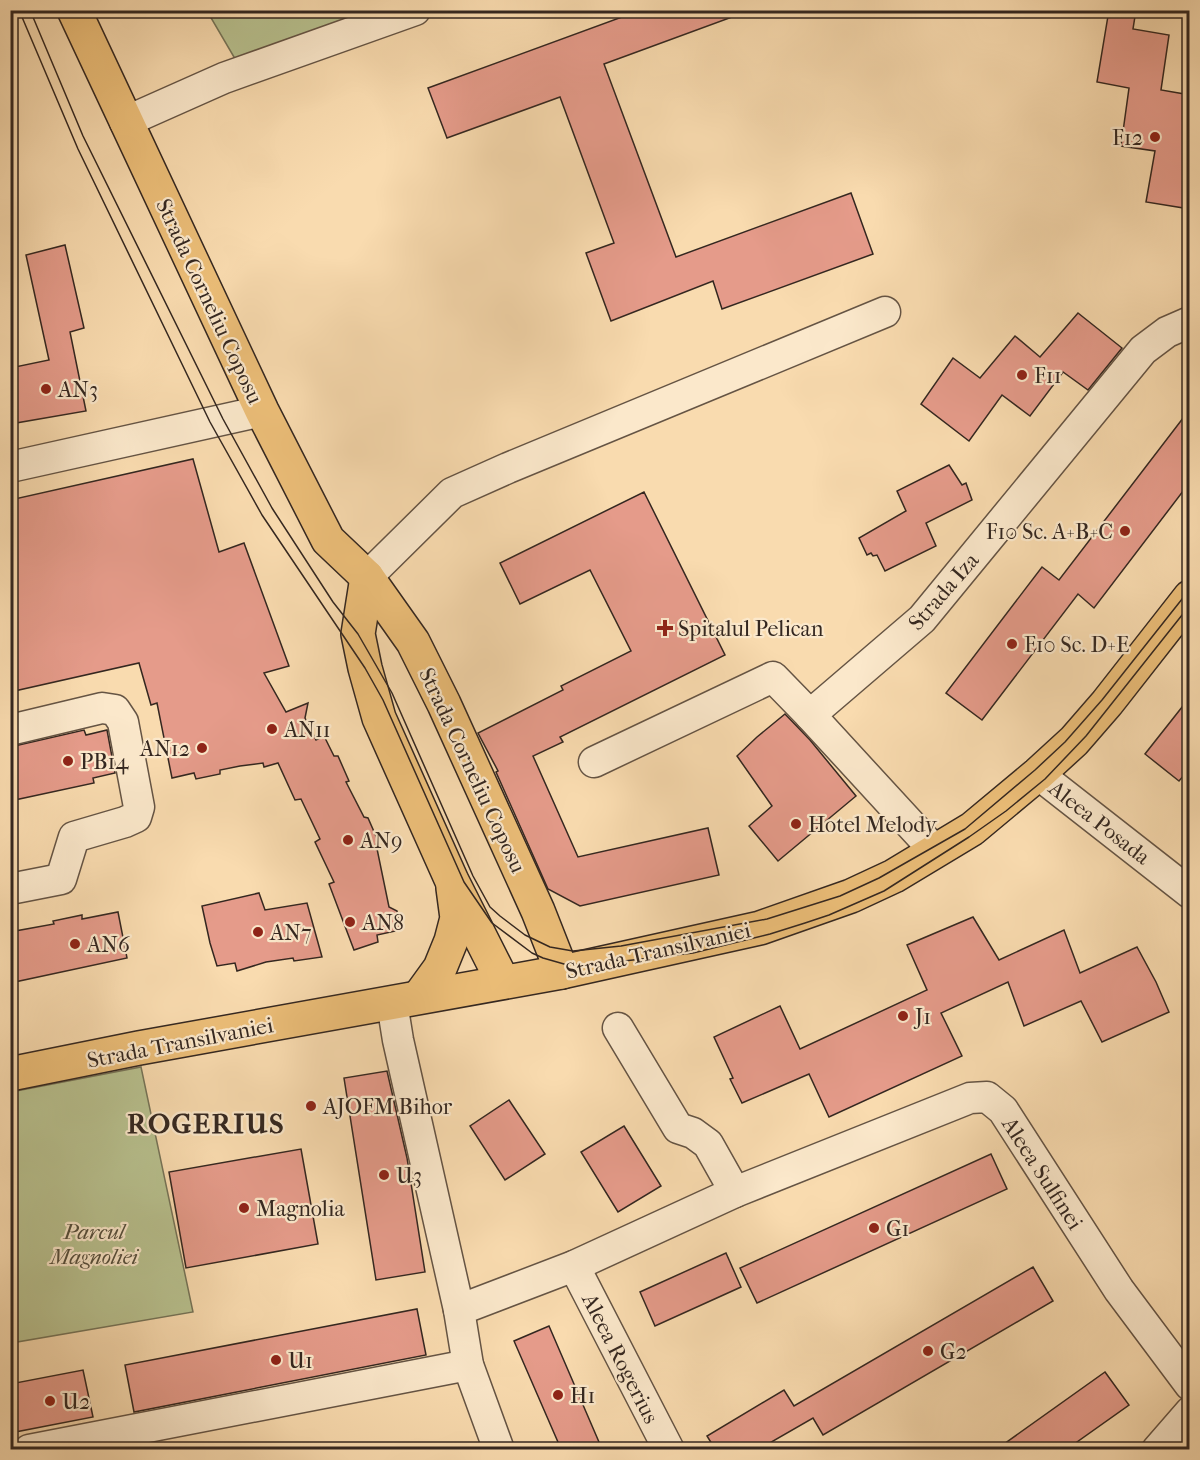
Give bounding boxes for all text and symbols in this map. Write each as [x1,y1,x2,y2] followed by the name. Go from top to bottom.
[1112,125,1143,151] place label: F12
[1148,130,1162,144] marker: F12
[150,195,268,409] street label: Strada Corneliu Coposu
[1034,363,1062,389] place label: F11
[1015,368,1029,382] marker: F11
[57,377,98,403] place label: AN3
[39,382,53,396] marker: AN3
[986,519,1113,545] place label: F10 Sc. A+B+C
[1118,524,1132,538] marker: F10 Sc. A+B+C
[903,547,985,636] street label: Strada Iza
[678,616,824,642] place label: Spitalul Pelican
[656,619,674,637] marker: Spitalul Pelican
[1024,632,1129,658] place label: F10 Sc. D+E
[1005,637,1019,651] marker: F10 Sc. D+E
[413,664,531,878] street label: Strada Corneliu Coposu
[283,717,331,743] place label: AN11
[265,722,279,736] marker: AN11
[139,736,190,762] place label: AN12
[195,741,209,755] marker: AN12
[80,749,129,775] place label: PB14
[61,754,75,768] marker: PB14
[1043,775,1156,871] street label: Aleea Posada
[808,812,938,838] place label: Hotel Melody
[789,817,803,831] marker: Hotel Melody
[359,828,403,854] place label: AN9
[341,833,355,847] marker: AN9
[361,910,404,936] place label: AN8
[343,915,357,929] marker: AN8
[563,917,754,985] street label: Strada Transilvaniei
[269,920,312,946] place label: AN7
[251,925,265,939] marker: AN7
[86,932,130,958] place label: AN6
[68,937,82,951] marker: AN6
[913,1004,931,1030] place label: J1
[896,1009,910,1023] marker: J1
[85,1012,276,1074] street label: Strada Transilvaniei
[322,1094,453,1120] place label: AJOFM Bihor
[304,1099,318,1113] marker: AJOFM Bihor
[127,1107,285,1140] district label: ROGERIUS
[996,1112,1088,1235] street label: Aleea Sulfinei
[396,1163,422,1189] place label: U3
[377,1168,391,1182] marker: U3
[256,1196,345,1222] place label: Magnolia
[237,1201,251,1215] marker: Magnolia
[886,1216,909,1242] place label: G1
[48,1219,140,1270] park label: Parcul Magnoliei
[867,1221,881,1235] marker: G1
[576,1288,664,1428] street label: Aleea Rogerius
[940,1339,967,1365] place label: G2
[921,1344,935,1358] marker: G2
[288,1348,313,1374] place label: U1
[269,1353,283,1367] marker: U1
[570,1383,595,1409] place label: H1
[551,1388,565,1402] marker: H1
[62,1389,90,1415] place label: U2
[43,1394,57,1408] marker: U2

